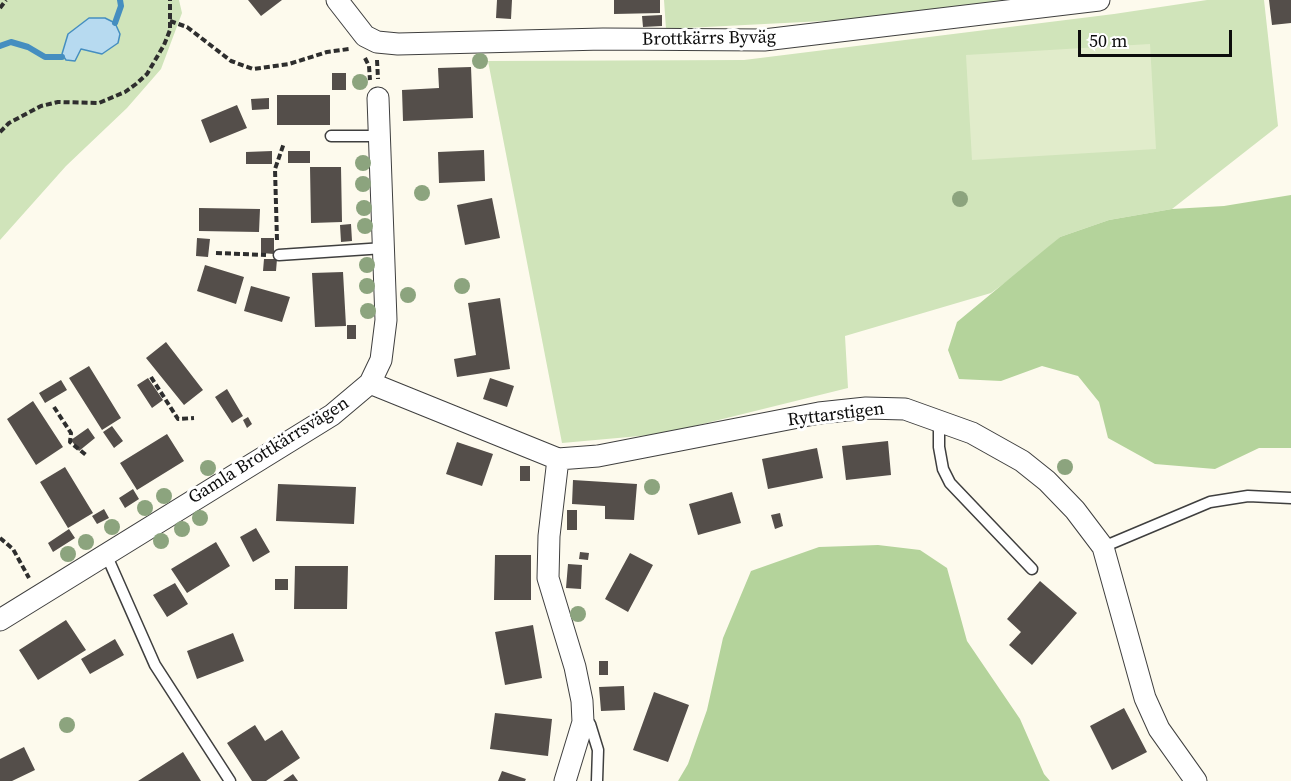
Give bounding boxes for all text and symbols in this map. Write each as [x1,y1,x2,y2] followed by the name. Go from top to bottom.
[1081,18,1236,56] scale bar
[642,27,776,51] street label: Brottkärrs Byväg
[1089,28,1127,53] text: 50 m
[185,393,353,509] street label: Gamla Brottkärrsvägen
[786,398,886,432] street label: Ryttarstigen

